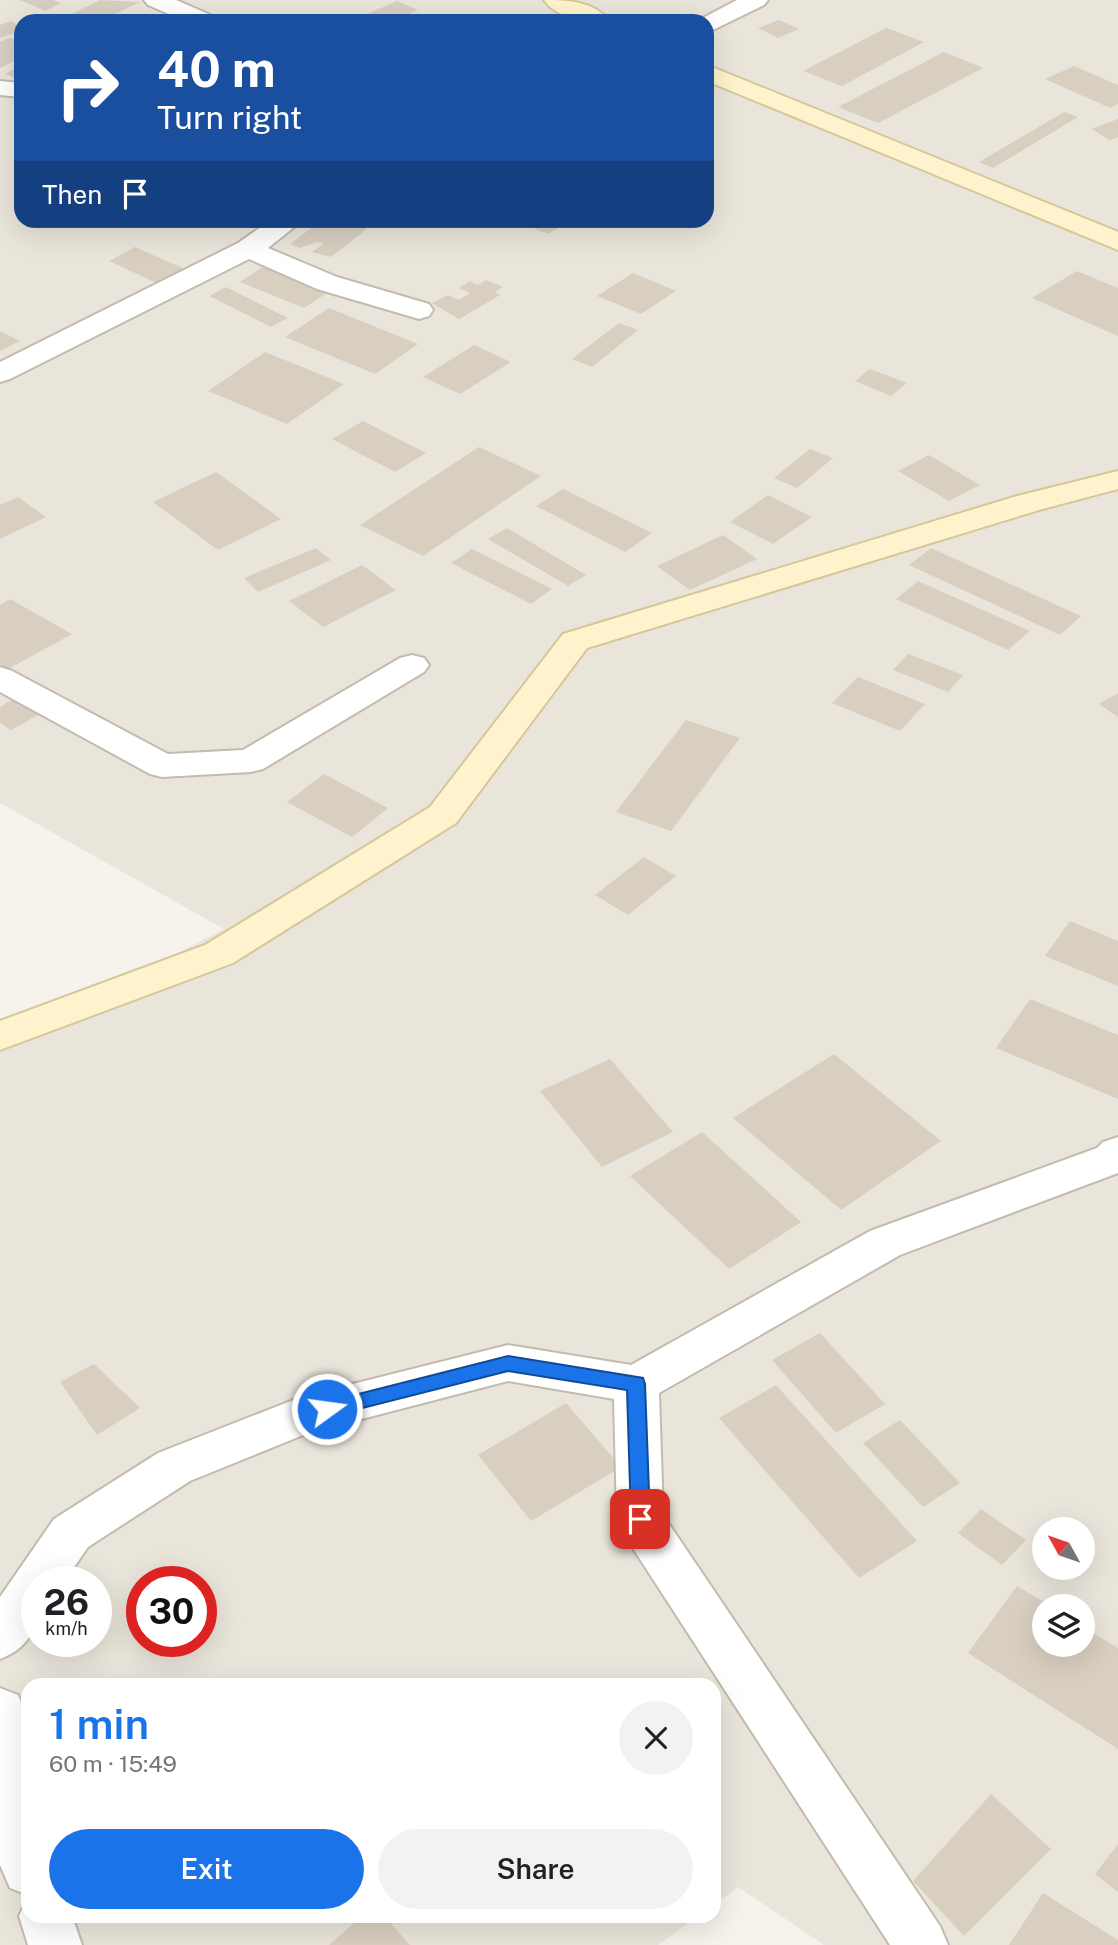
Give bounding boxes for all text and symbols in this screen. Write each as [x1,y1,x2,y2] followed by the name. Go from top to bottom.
[157,40,276,98] text: 40 m
[42,42,133,133] icon: right
[157,99,302,136] text: Turn right
[116,175,154,213] icon: arrive
[42,179,102,210] text: Then
[290,1372,364,1446] position arrow
[610,1489,670,1549] pin
[621,1500,659,1538] icon: arrive
[1032,1517,1096,1580] north arrow
[1032,1517,1095,1657] map controls
[126,1566,217,1657] speed limit sign: 30
[44,1582,89,1623] text: 26
[1032,1594,1095,1657] button: layers
[45,1618,88,1639] text: km/h
[49,1699,149,1748] text: 1 min
[619,1701,693,1775] button: close
[49,1750,177,1777] text: 60 m · 15:49
[49,1829,364,1909] button: Exit
[378,1829,693,1909] button: Share

